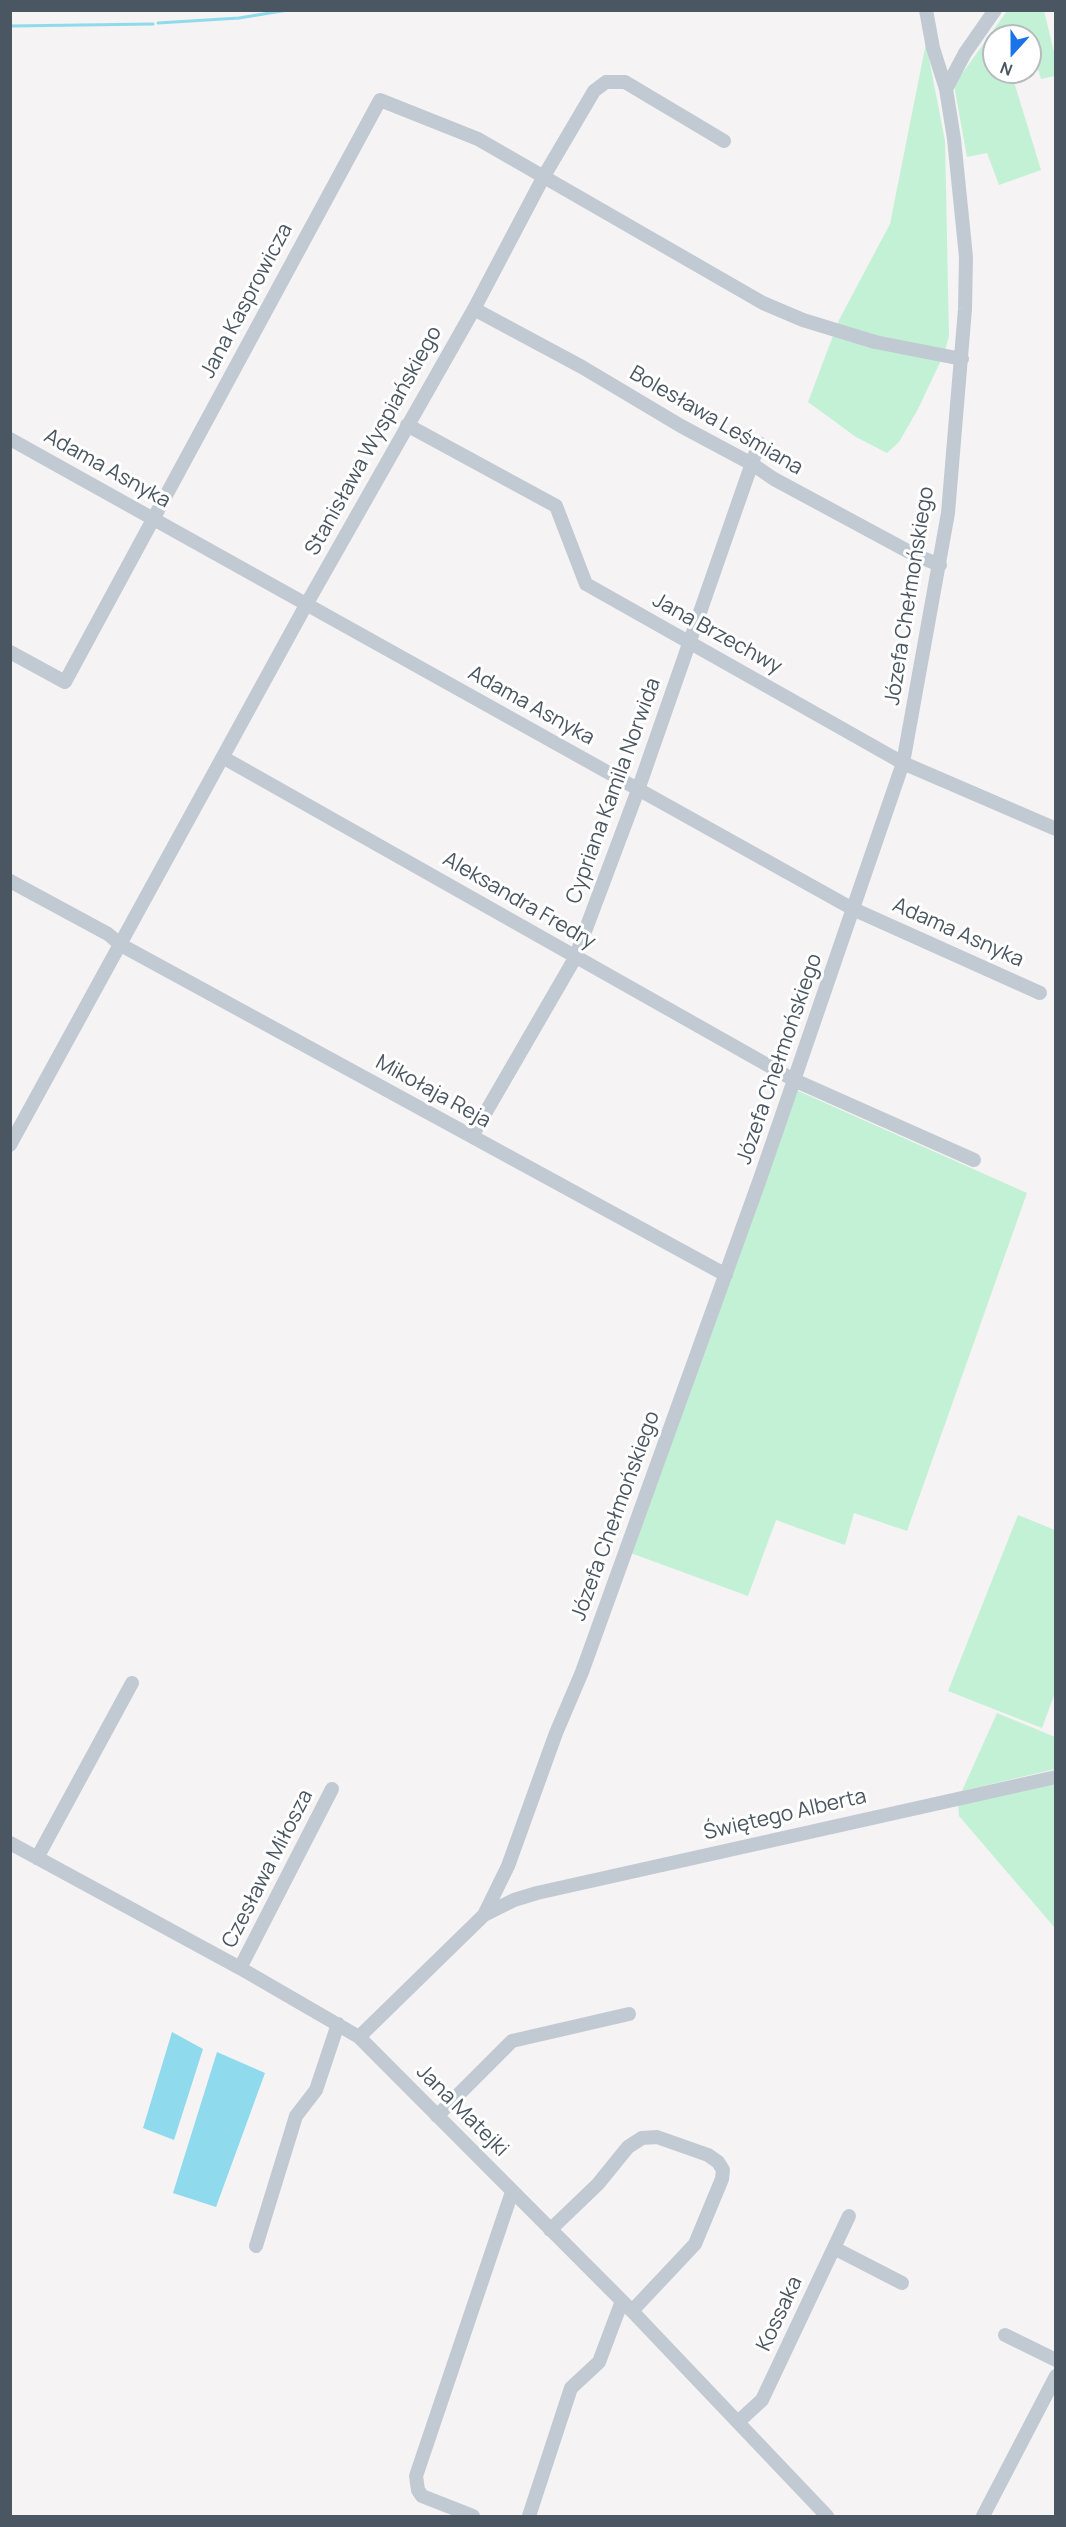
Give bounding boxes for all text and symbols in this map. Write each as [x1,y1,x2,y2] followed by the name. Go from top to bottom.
[982,24,1042,84] north arrow
[997,57,1016,81] text: N
[196,219,298,383] street label: Jana Kasprowicza
[300,322,448,560] street label: Stanisława Wyspiańskiego
[625,361,807,481] street label: Bolesława Leśmiana
[39,424,175,514] street label: Adama Asnyka
[880,485,940,707] street label: Józefa Chełmońskiego
[648,588,786,680] street label: Jana Brzechwy
[463,661,599,751] street label: Adama Asnyka
[561,675,667,907] street label: Cypriana Kamila Norwida
[438,847,600,955] street label: Aleksandra Fredry
[889,893,1027,973] street label: Adama Asnyka
[732,950,828,1168] street label: Józefa Chełmońskiego
[371,1050,495,1134] street label: Mikołaja Reja
[566,1408,666,1624] street label: Józefa Chełmońskiego
[701,1784,869,1846] street label: Świętego Alberta
[217,1786,319,1952] street label: Czesława Miłosza
[411,2060,513,2162] street label: Jana Matejki
[752,2273,808,2355] street label: Kossaka

